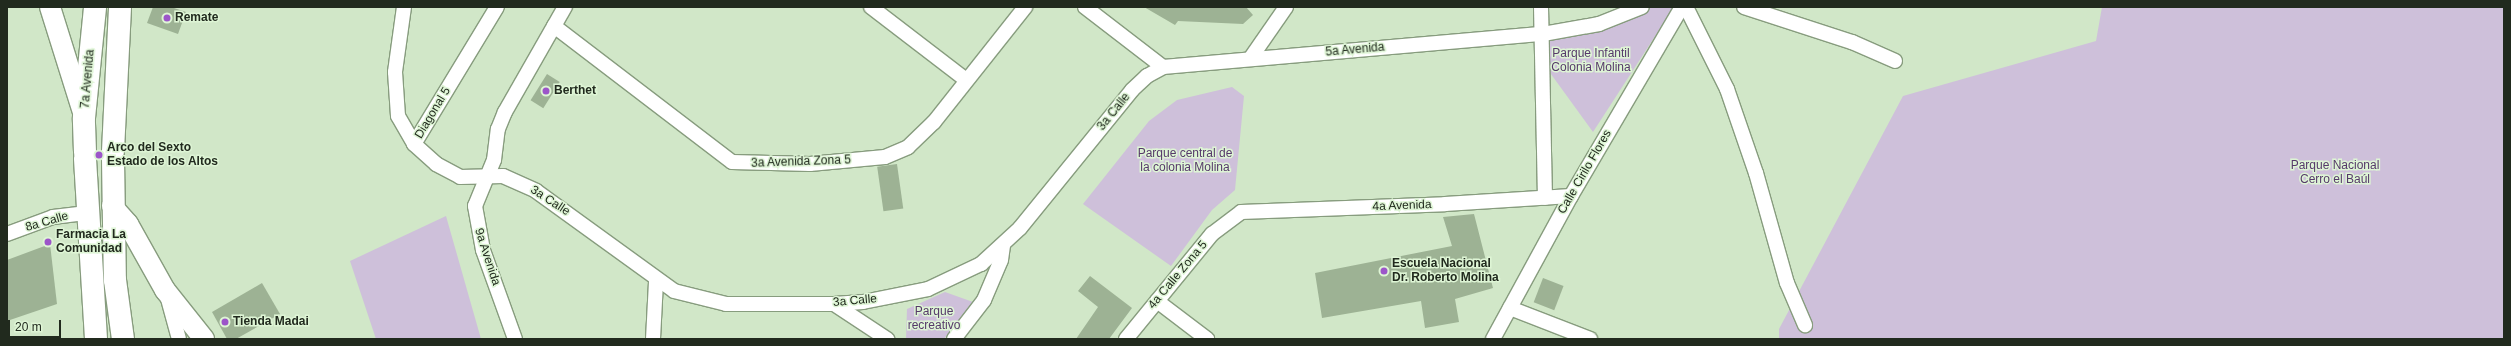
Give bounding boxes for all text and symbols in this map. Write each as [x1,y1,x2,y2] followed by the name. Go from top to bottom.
[175,11,218,25] place label: Remate
[162,13,172,23] marker: Remate
[1325,40,1385,60] street label: 5a Avenida
[1551,47,1631,75] park label: Parque Infantil Colonia Molina
[78,49,98,109] street label: 7a Avenida
[554,84,596,98] place label: Berthet
[412,85,454,141] street label: Diagonal 5
[541,86,551,96] marker: Berthet
[1095,90,1133,134] street label: 3a Calle
[1555,127,1615,217] street label: Calle Cirilo Flores
[107,141,218,169] place label: Arco del Sexto Estado de los Altos
[1138,147,1232,175] park label: Parque central de la colonia Molina
[94,150,104,160] marker: Arco del Sexto Estado de los Altos
[751,153,851,171] street label: 3a Avenida Zona 5
[2291,159,2379,187] park label: Parque Nacional Cerro el Baúl
[528,183,572,219] street label: 3a Calle
[1372,198,1432,214] street label: 4a Avenida
[24,209,70,235] street label: 8a Calle
[471,226,503,288] street label: 9a Avenida
[56,228,126,256] place label: Farmacia La Comunidad
[43,237,53,247] marker: Farmacia La Comunidad
[1145,238,1211,312] street label: 4a Calle Zona 5
[1392,257,1499,285] place label: Escuela Nacional Dr. Roberto Molina
[1379,266,1389,276] marker: Escuela Nacional Dr. Roberto Molina
[832,292,878,310] street label: 3a Calle
[908,305,960,333] park label: Parque recreativo
[10,312,63,338] scale bar
[233,315,309,329] place label: Tienda Madai
[220,317,230,327] marker: Tienda Madai
[15,320,42,334] text: 20 m

